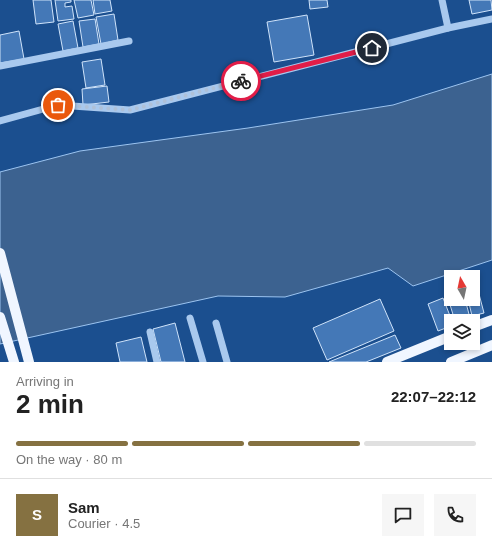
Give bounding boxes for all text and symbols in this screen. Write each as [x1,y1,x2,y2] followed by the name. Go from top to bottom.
[355,31,389,65] pin
[361,37,383,59] icon: home
[221,61,261,101] courier
[230,70,252,92] icon: bike
[41,88,75,122] pin
[47,94,69,116] icon: bag
[444,270,480,306] north arrow
[444,270,480,350] map controls
[444,314,480,350] button: layers
[16,374,74,389] text: Arriving in
[391,388,476,405] text: 22:07–22:12
[16,389,84,419] text: 2 min
[16,452,122,467] text: On the way · 80 m
[382,494,424,536] button: chat
[434,494,476,536] button: phone
[68,499,100,516] text: Sam
[32,506,42,523] text: S
[68,516,140,531] text: Courier · 4.5

